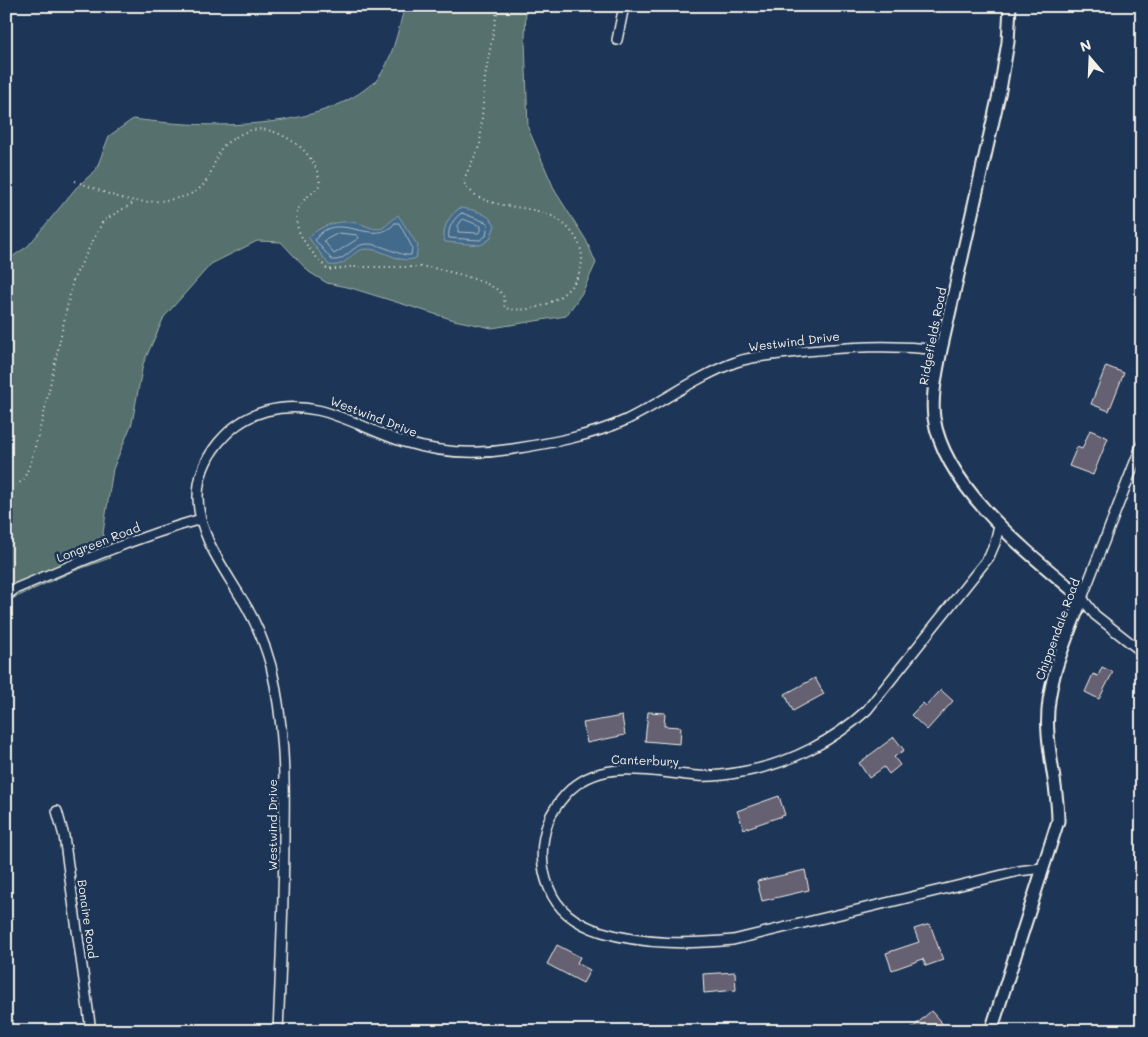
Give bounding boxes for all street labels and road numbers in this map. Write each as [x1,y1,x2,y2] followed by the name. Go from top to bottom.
[915,285,949,386] street label: Ridgefields Road
[747,327,841,355] street label: Westwind Drive
[328,392,420,440] street label: Westwind Drive
[54,519,142,565] street label: Longreen Road
[1031,576,1083,682] street label: Chippendale Road
[611,751,679,769] street label: Canterbury
[264,779,280,871] street label: Westwind Drive
[75,878,102,960] street label: Bonaire Road

